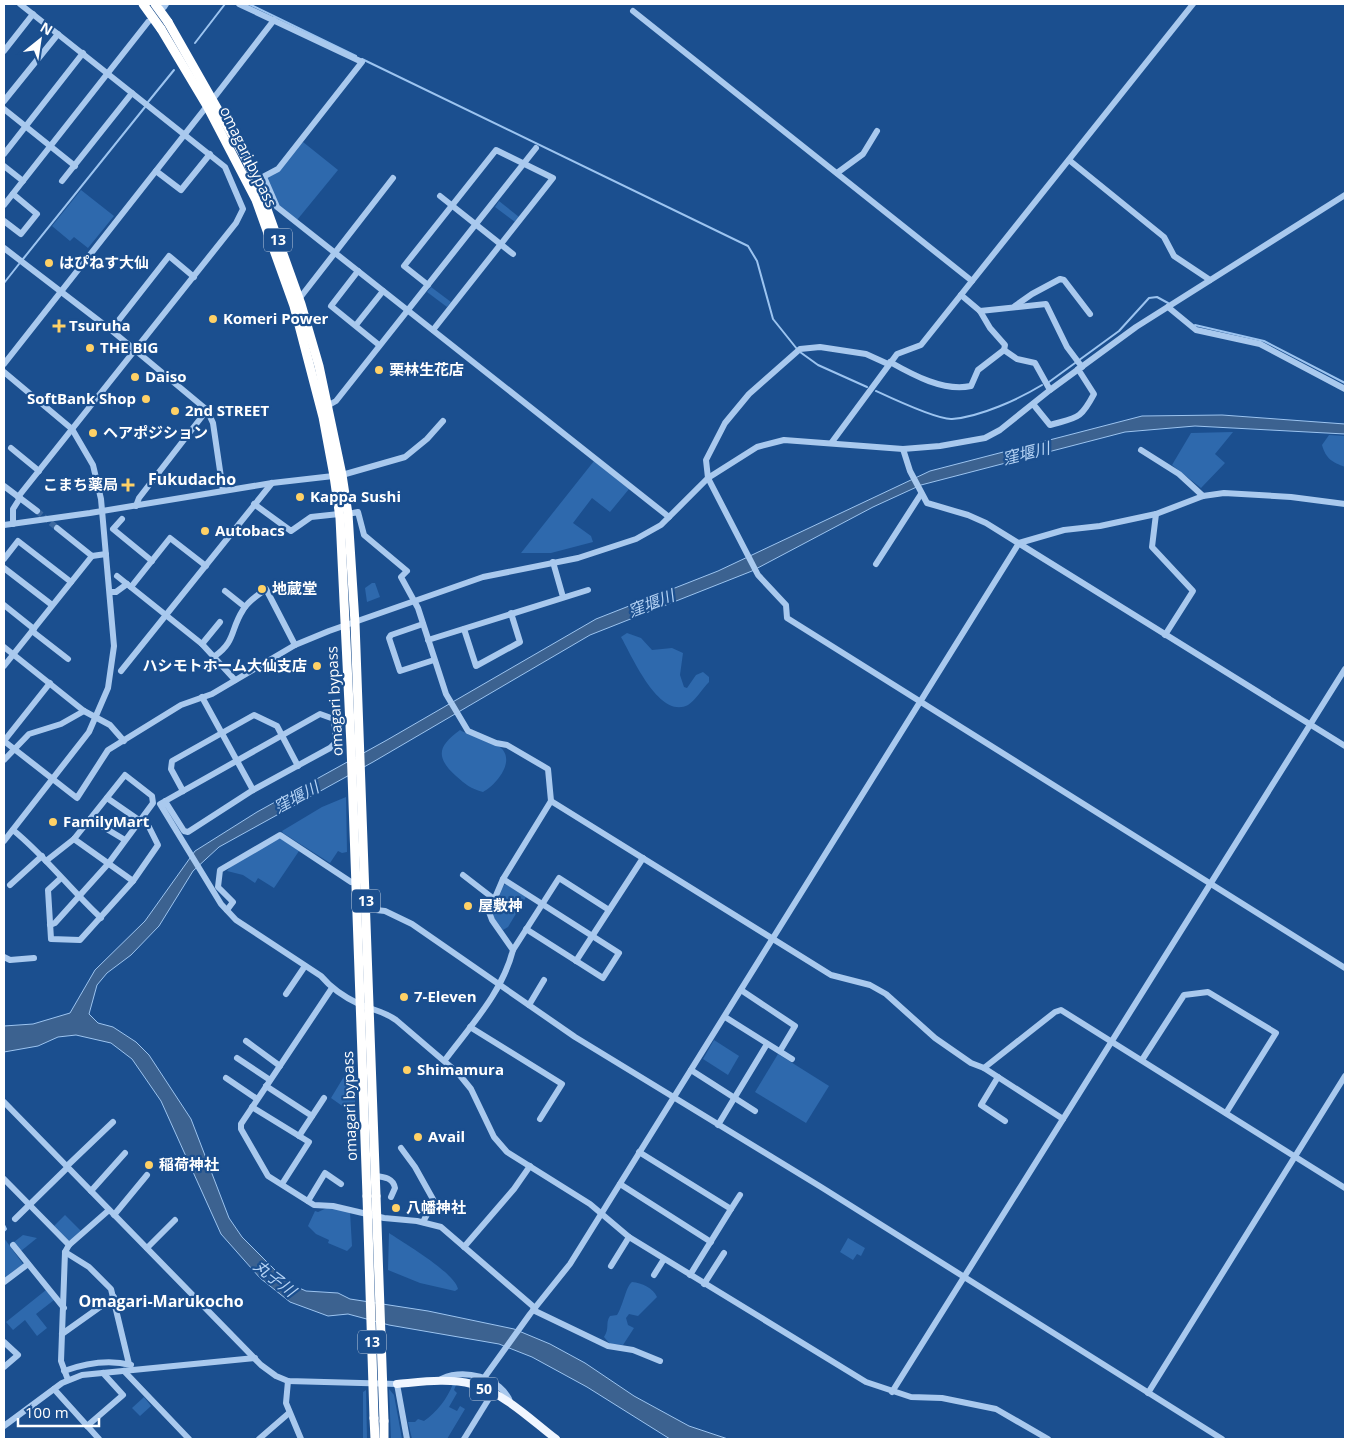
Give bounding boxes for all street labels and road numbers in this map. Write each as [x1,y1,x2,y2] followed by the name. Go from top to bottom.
[216,103,282,210] street label: omagari bypass
[264,228,292,252] road number: 13
[321,646,347,757] street label: omagari bypass
[352,889,380,912] road number: 13
[337,1051,361,1161] street label: omagari bypass
[358,1330,386,1354] road number: 13
[470,1378,498,1400] road number: 50

